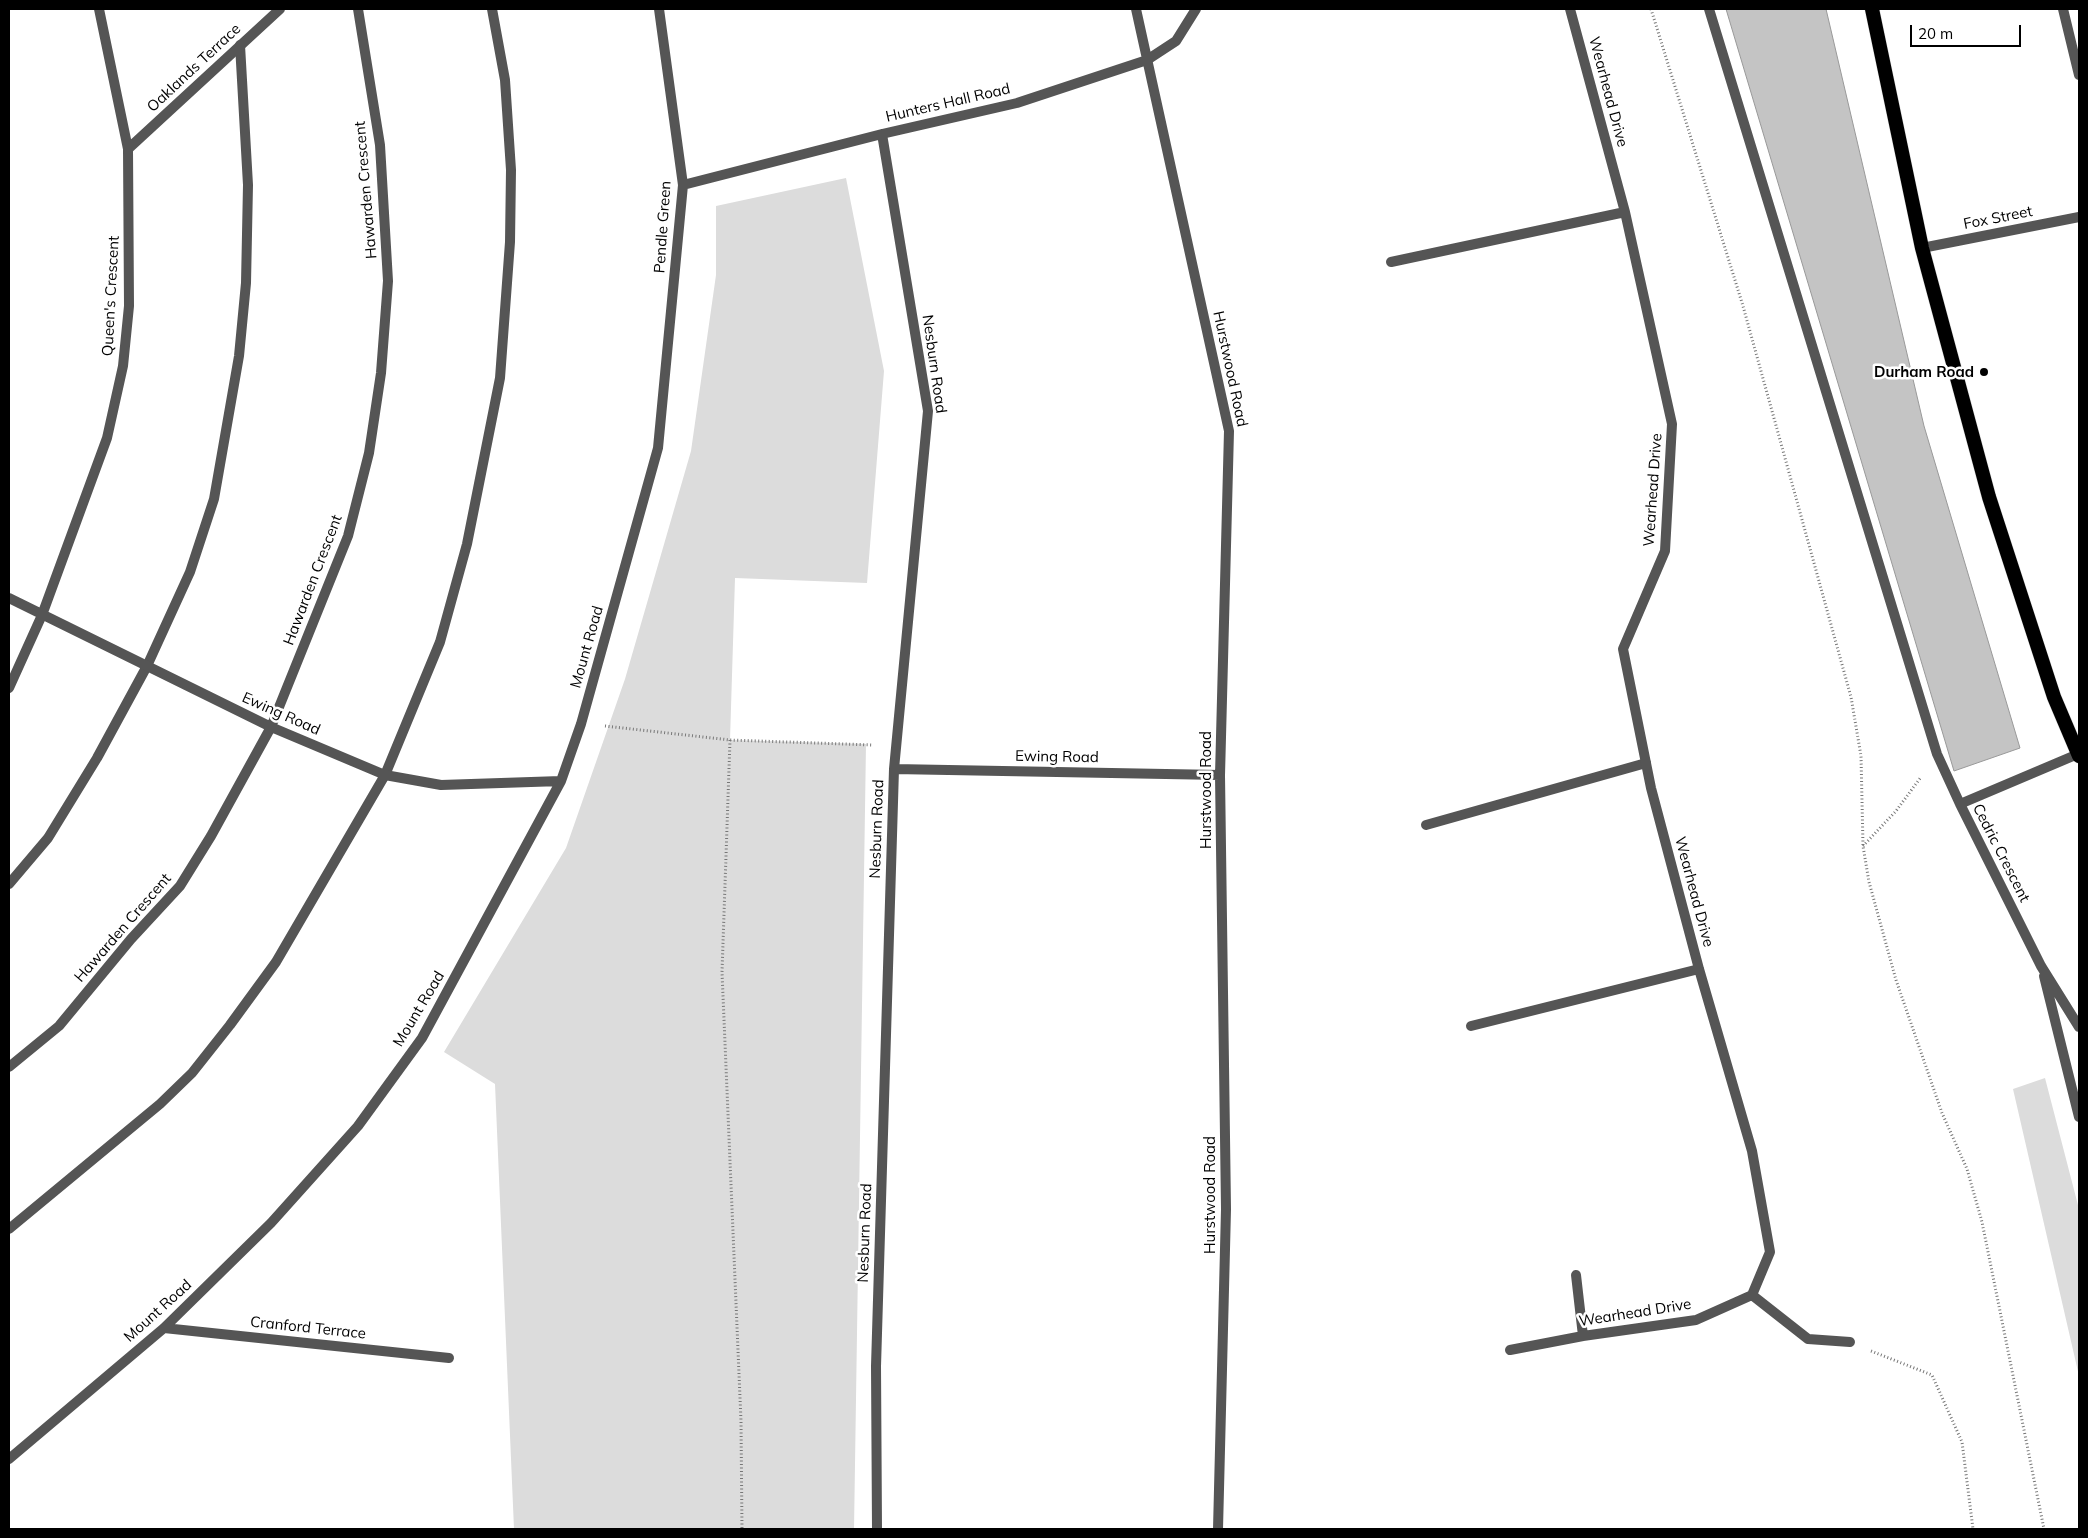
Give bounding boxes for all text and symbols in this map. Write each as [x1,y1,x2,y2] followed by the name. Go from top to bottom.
[1913,15,2024,47] scale bar
[143,20,245,116] street label: Oaklands Terrace
[1918,24,1953,43] text: 20 m
[1585,35,1631,149] street label: Wearhead Drive
[884,80,1012,126] street label: Hunters Hall Road
[351,120,381,260] street label: Hawarden Crescent
[651,180,675,274] street label: Pendle Green
[1962,202,2034,234] street label: Fox Street
[99,235,123,357] street label: Queen's Crescent
[1209,309,1251,429] street label: Hurstwood Road
[918,314,950,414] street label: Nesburn Road
[1874,363,1974,381] place label: Durham Road
[1978,366,1990,378] marker: Durham Road
[1640,433,1666,547] street label: Wearhead Drive
[280,512,346,648] street label: Hawarden Crescent
[567,604,607,690] street label: Mount Road
[239,689,323,739] street label: Ewing Road
[1197,731,1215,849] street label: Hurstwood Road
[1015,747,1099,767] street label: Ewing Road
[866,779,888,879] street label: Nesburn Road
[1968,801,2034,905] street label: Cedric Crescent
[1671,835,1717,949] street label: Wearhead Drive
[71,870,175,986] street label: Hawarden Crescent
[389,968,449,1050] street label: Mount Road
[1201,1136,1219,1254] street label: Hurstwood Road
[854,1183,876,1283] street label: Nesburn Road
[120,1276,196,1346] street label: Mount Road
[1578,1295,1692,1331] street label: Wearhead Drive
[249,1313,367,1343] street label: Cranford Terrace

